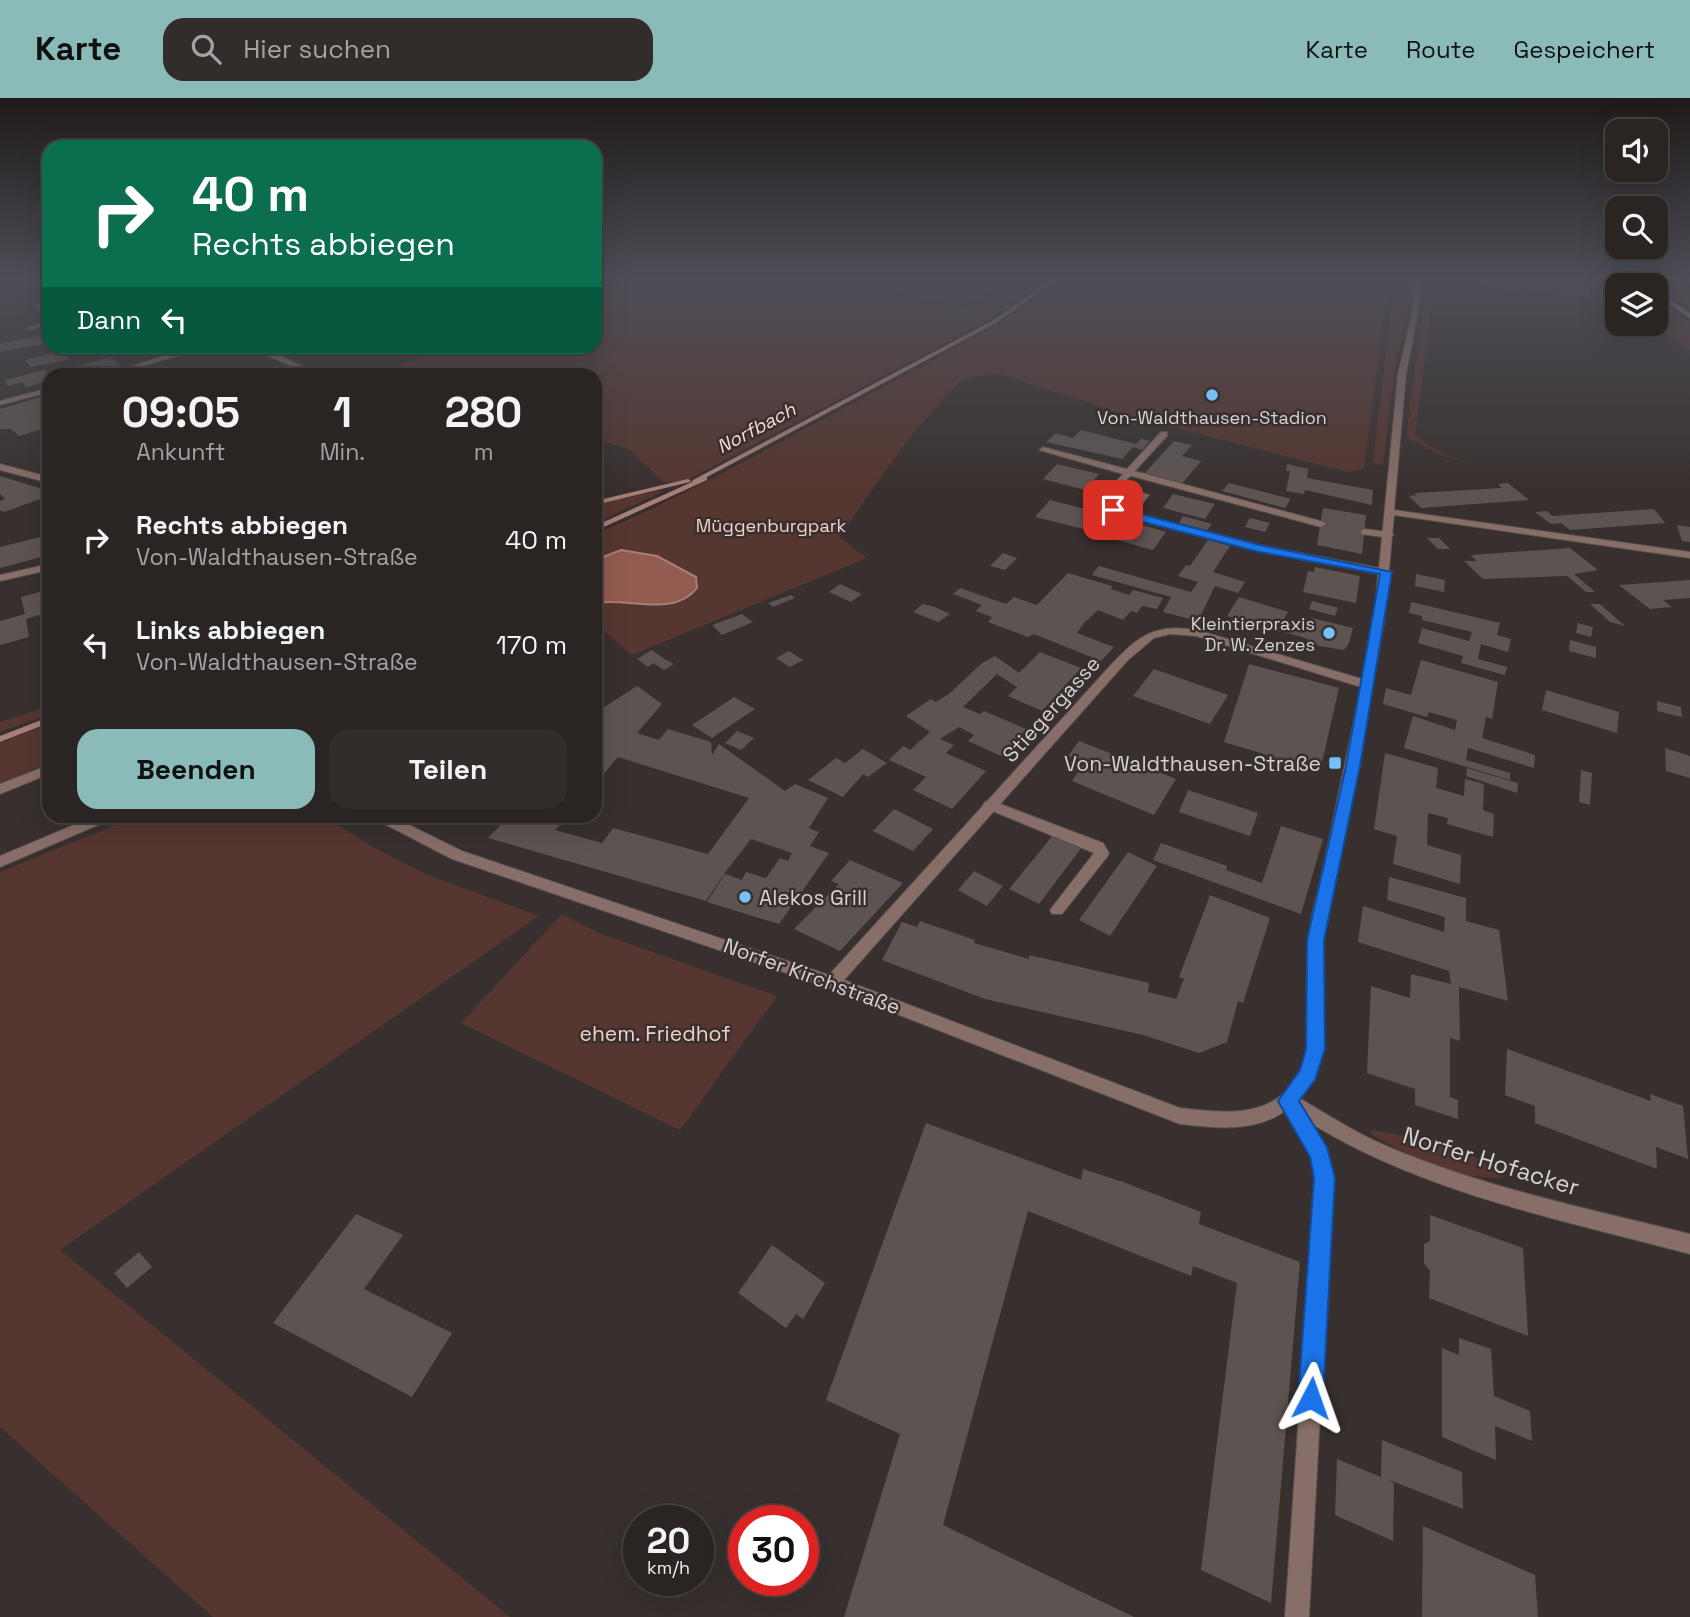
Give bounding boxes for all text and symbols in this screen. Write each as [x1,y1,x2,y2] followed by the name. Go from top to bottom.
[163,18,653,81] search box
[35,28,121,70] text: Karte
[187,30,225,68] icon: search
[243,32,391,66] text: Hier suchen
[1306,34,1368,65] text: Karte
[1406,34,1475,65] text: Route
[1513,34,1655,65] text: Gespeichert
[1605,119,1668,336] map controls
[1605,119,1668,182] button: sound
[192,163,309,225] text: 40 m
[77,168,168,259] icon: right
[1605,196,1668,259] button: search
[192,224,455,264] text: Rechts abbiegen
[1605,273,1668,336] button: layers
[155,301,193,339] icon: left
[77,303,141,337] text: Dann
[122,386,240,439] text: 09:05
[333,386,352,439] text: 1
[445,386,522,439] text: 280
[1204,387,1220,403] marker: Von-Waldthausen-Stadion
[712,397,800,459] water label: Norfbach
[1097,406,1327,429] place label: Von-Waldthausen-Stadion
[136,437,225,467] text: Ankunft
[320,437,365,467] text: Min.
[474,437,493,467] text: m
[1083,480,1143,540] pin
[1094,491,1132,529] icon: arrive
[136,508,348,542] text: Rechts abbiegen
[696,514,847,537] park label: Müggenburgpark
[77,521,115,559] icon: right
[505,523,567,557] text: 40 m
[136,542,418,572] text: Von-Waldthausen-Straße
[1191,612,1315,656] place label: Kleintierpraxis Dr. W. Zenzes
[136,613,325,647] text: Links abbiegen
[1321,625,1337,641] marker: Kleintierpraxis Dr. W. Zenzes
[77,626,115,664] icon: left
[496,628,567,662] text: 170 m
[136,647,418,677] text: Von-Waldthausen-Straße
[996,650,1106,768] street label: Stiegergasse
[77,729,315,809] button: Beenden
[329,729,567,809] button: Teilen
[1064,750,1321,777] place label: Von-Waldthausen-Straße
[1327,755,1343,771] marker: Von-Waldthausen-Straße
[759,884,867,911] place label: Alekos Grill
[737,889,753,905] marker: Alekos Grill
[720,931,904,1021] street label: Norfer Kirchstraße
[580,1020,730,1047] park label: ehem. Friedhof
[1399,1119,1583,1203] street label: Norfer Hofacker
[1274,1361,1348,1435] position arrow
[728,1505,819,1596] speed limit sign: 30
[647,1519,690,1563] text: 20
[647,1556,690,1579] text: km/h

